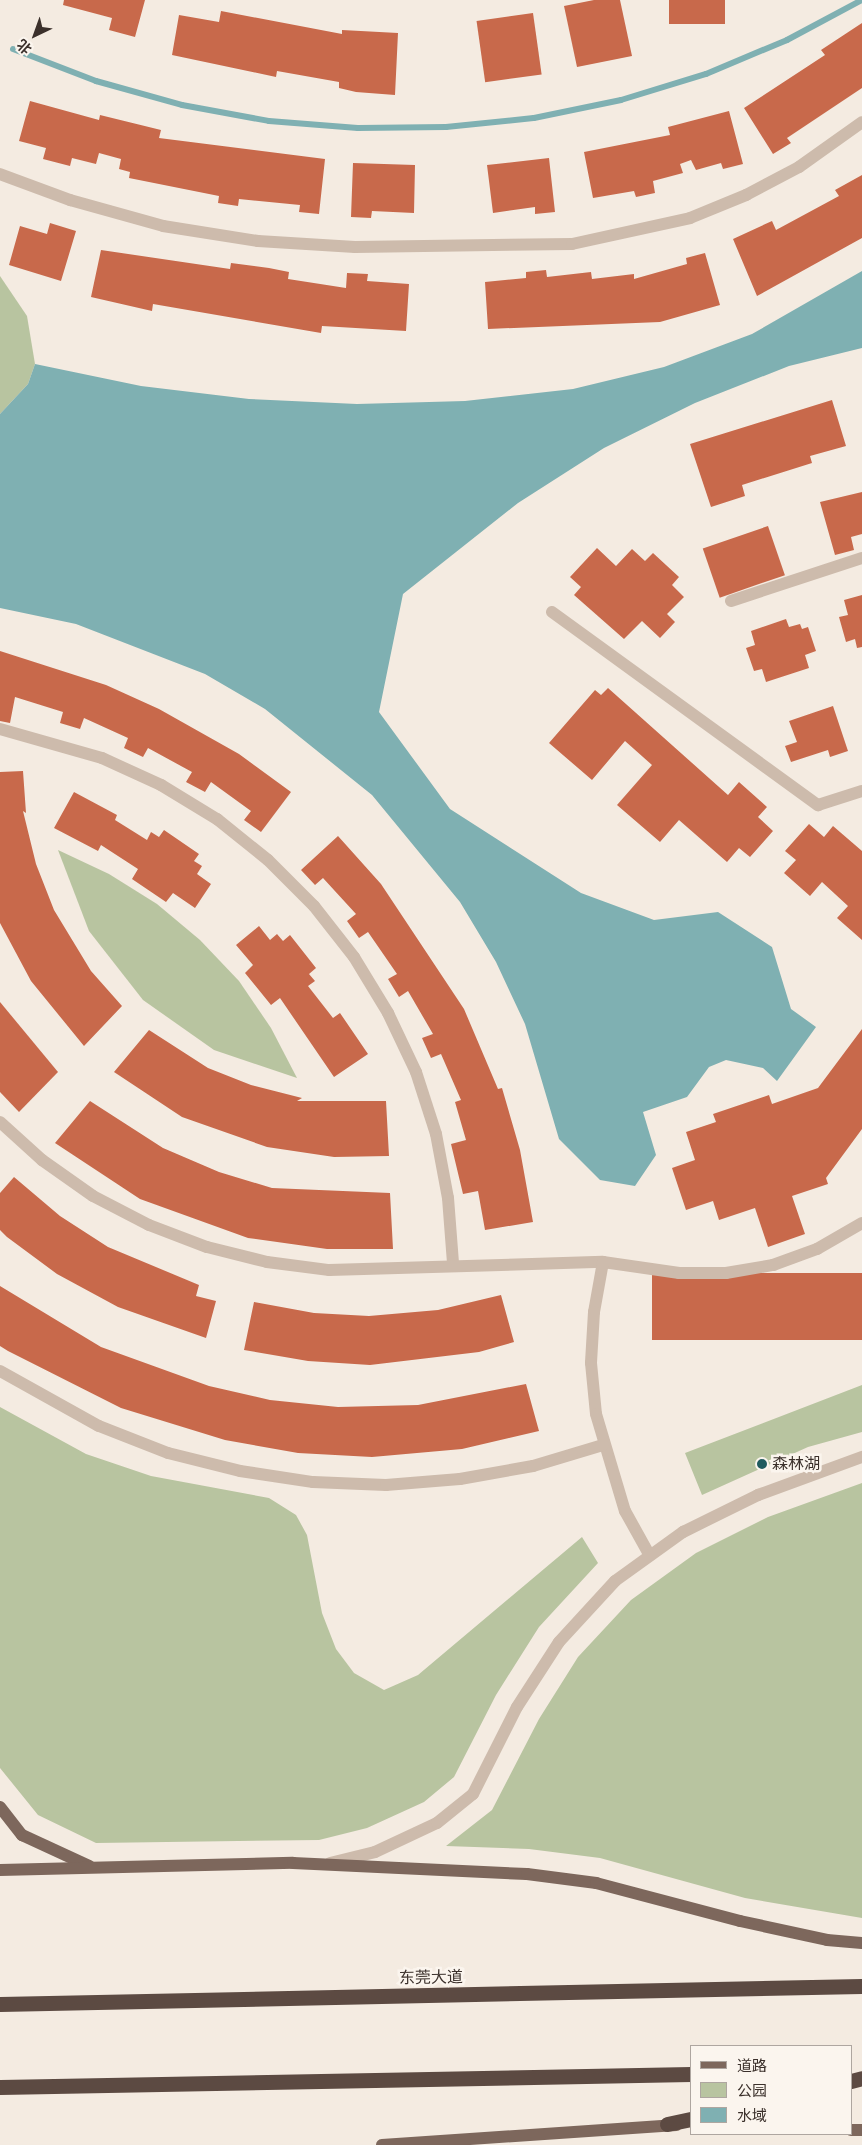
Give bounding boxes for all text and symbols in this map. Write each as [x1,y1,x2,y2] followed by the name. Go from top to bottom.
[10,10,60,60] north arrow
[14,36,36,58] text: 北
[772,1454,820,1474] place label: 森林湖
[756,1458,768,1470] marker: 森林湖
[399,1968,463,1988] street label: 东莞大道
[690,2045,852,2135] legend
[737,2057,767,2075] text: 道路
[737,2082,767,2100] text: 公园
[737,2107,767,2125] text: 水域

